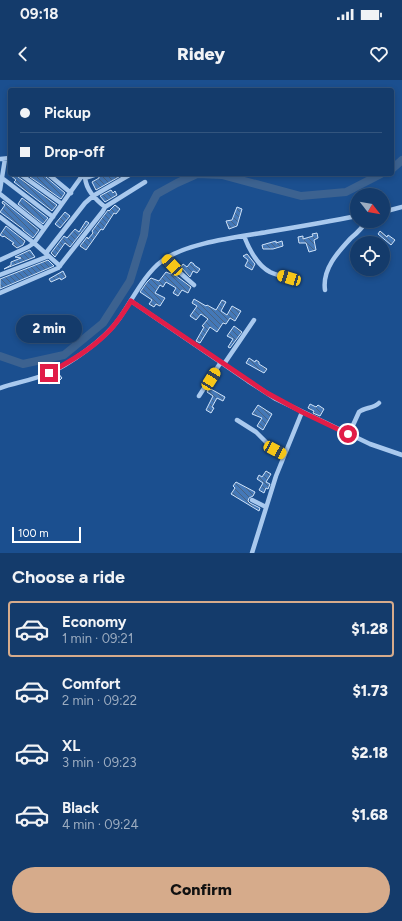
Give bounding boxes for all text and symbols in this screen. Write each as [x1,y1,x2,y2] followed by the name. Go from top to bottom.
[20,5,58,23] text: 09:18
[12,43,34,65] icon: back
[177,43,225,65] text: Ridey
[368,43,390,65] icon: heart
[44,104,91,122] text: Pickup
[44,143,105,161] text: Drop-off
[350,188,390,228] north arrow
[350,188,390,276] map controls
[350,236,390,276] button: locate
[159,252,185,278] car
[276,269,302,287] car
[16,315,82,343] callout: 2 min
[32,321,66,336] text: 2 min
[40,364,58,382] route end
[200,366,222,392] car
[339,425,357,443] route start
[262,439,288,461] car
[12,525,81,544] scale bar
[18,527,49,540] text: 100 m
[12,566,125,588] text: Choose a ride
[14,611,50,647] icon: car
[62,613,127,631] text: Economy
[351,620,388,638] text: $1.28
[62,631,133,646] text: 1 min · 09:21
[14,673,50,709] icon: car
[62,675,121,693] text: Comfort
[352,682,388,700] text: $1.73
[62,693,137,708] text: 2 min · 09:22
[14,735,50,771] icon: car
[62,737,80,755] text: XL
[351,744,388,762] text: $2.18
[62,755,137,770] text: 3 min · 09:23
[14,797,50,833] icon: car
[62,799,99,817] text: Black
[351,806,388,824] text: $1.68
[62,817,139,832] text: 4 min · 09:24
[12,867,390,913] button: Confirm

